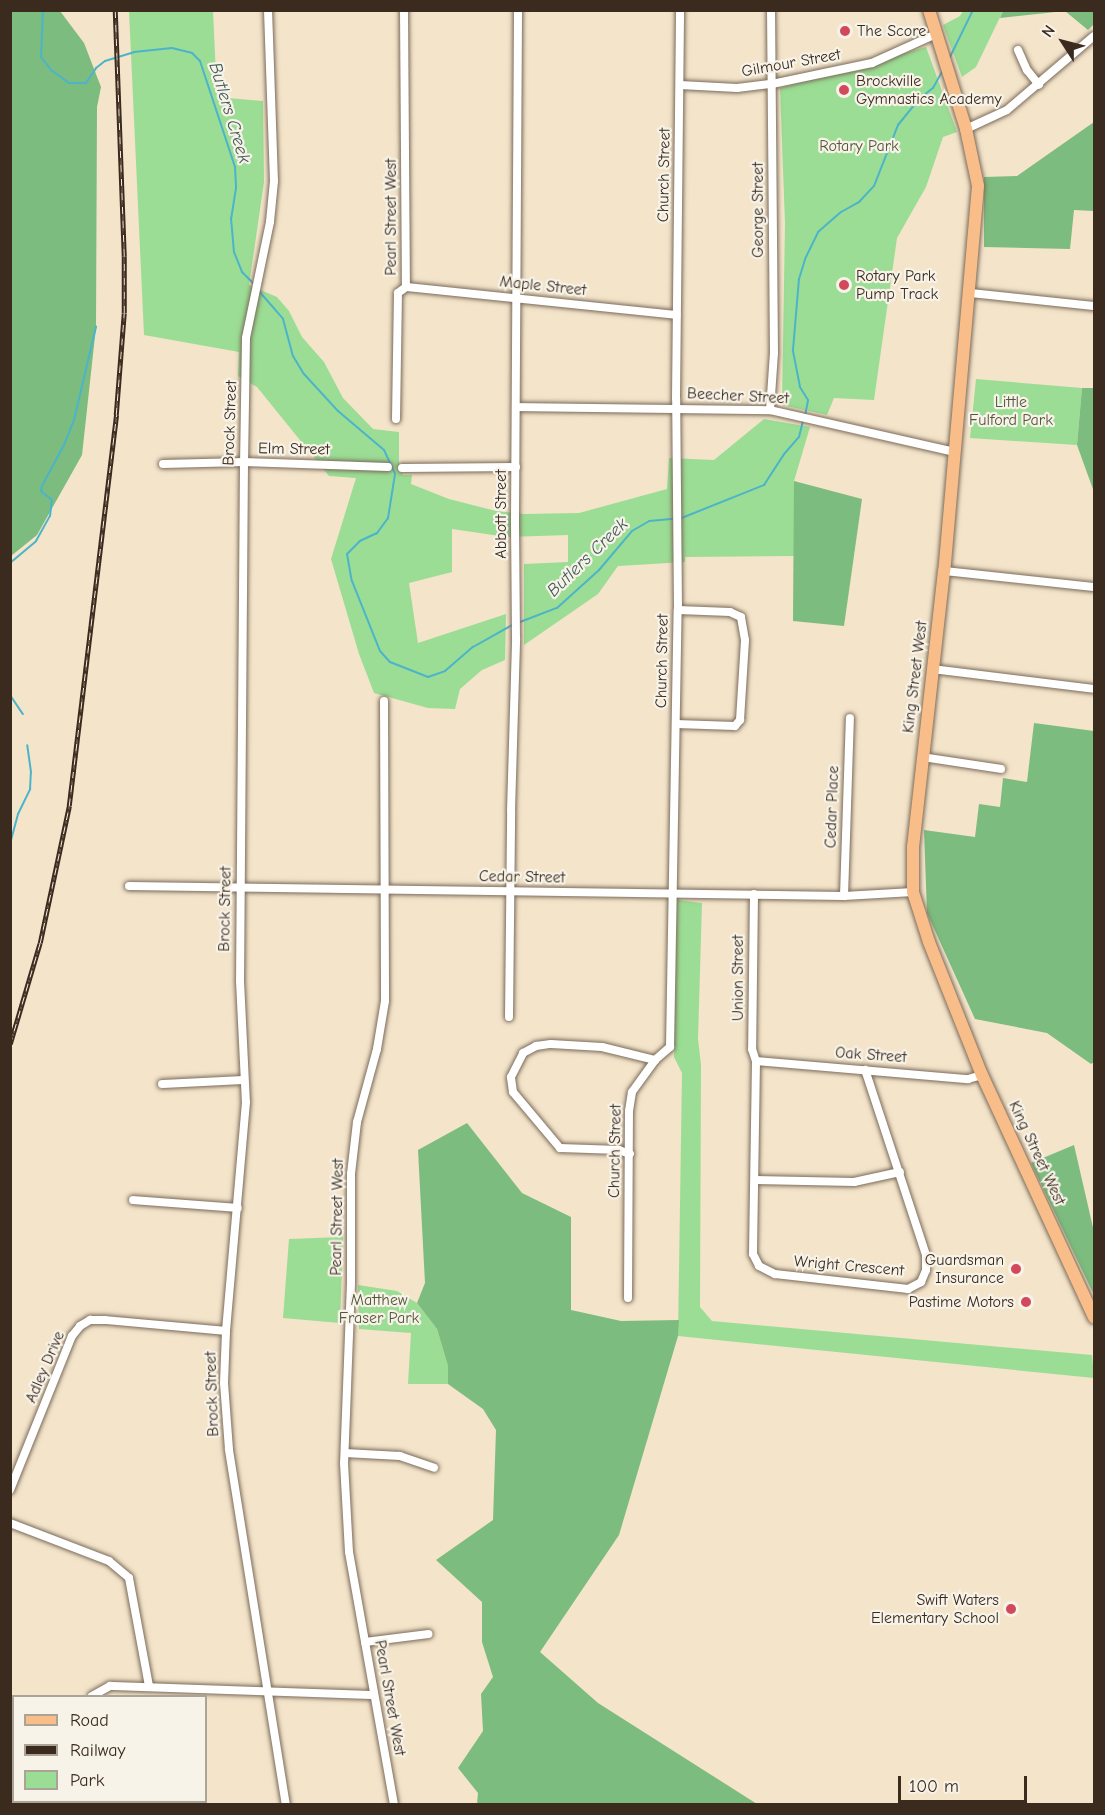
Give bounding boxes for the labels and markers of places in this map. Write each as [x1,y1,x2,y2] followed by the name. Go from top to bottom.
[857,21,926,41] place label: The Score
[838,24,852,38] marker: The Score
[856,71,1002,109] place label: Brockville Gymnastics Academy
[837,83,851,97] marker: Brockville Gymnastics Academy
[856,266,938,304] place label: Rotary Park Pump Track
[837,278,851,292] marker: Rotary Park Pump Track
[925,1250,1004,1288] place label: Guardsman Insurance
[1009,1262,1023,1276] marker: Guardsman Insurance
[909,1292,1014,1312] place label: Pastime Motors
[1019,1295,1033,1309] marker: Pastime Motors
[871,1590,999,1628] place label: Swift Waters Elementary School
[1004,1602,1018,1616] marker: Swift Waters Elementary School

